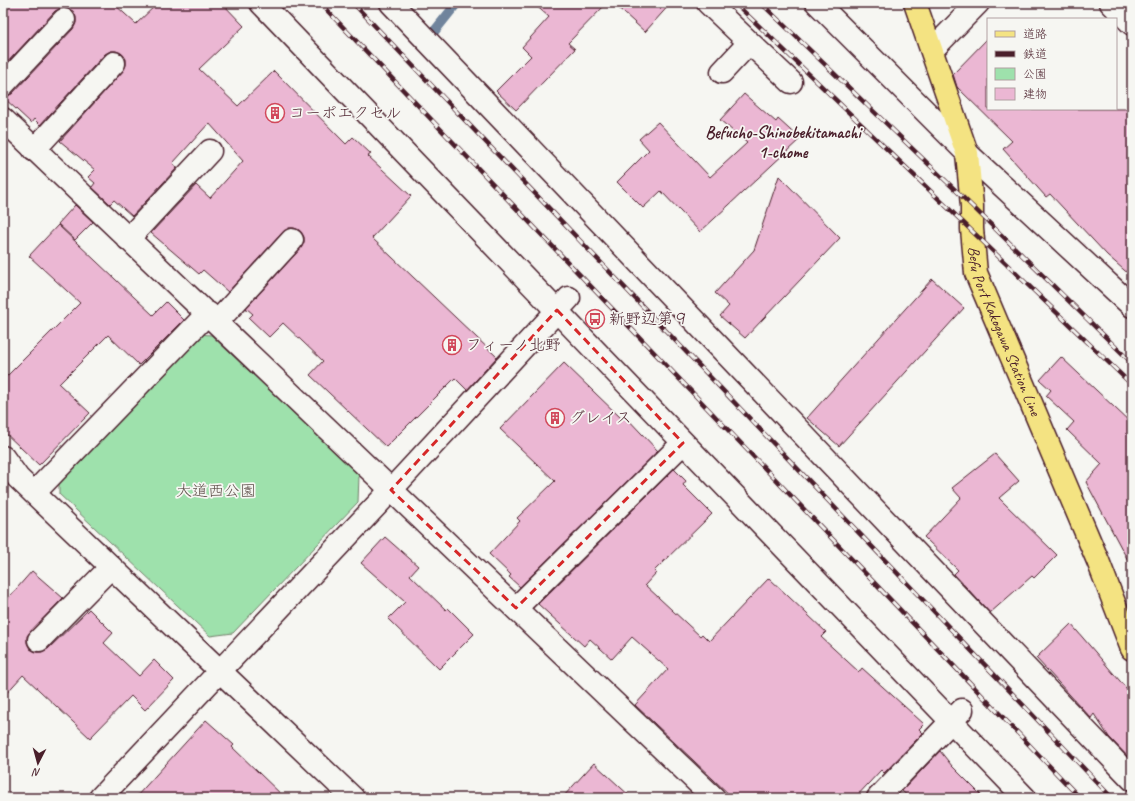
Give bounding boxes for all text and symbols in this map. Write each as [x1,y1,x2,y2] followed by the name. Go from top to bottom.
[987,18,1117,110] legend
[1023,26,1047,42] text: 道路
[1023,46,1047,62] text: 鉄道
[1023,66,1047,82] text: 公園
[1023,86,1047,102] text: 建物
[264,102,286,124] building icon: コーポエクセル
[289,103,402,123] place label: コーポエクセル
[705,122,863,163] district label: Befucho-Shinobekitamachi 1-chome
[964,246,1046,421] street label: Befu Port Kakogawa Station Line
[584,308,606,330] bus stop icon: 新野辺第９
[609,309,689,329] place label: 新野辺第９
[441,334,463,356] building icon: フィーノ北野
[466,335,561,355] place label: フィーノ北野
[544,407,566,429] building icon: グレイス
[569,408,632,428] place label: グレイス
[176,481,256,501] park label: 大道西公園
[18,743,58,783] north arrow
[31,765,41,780] text: N

